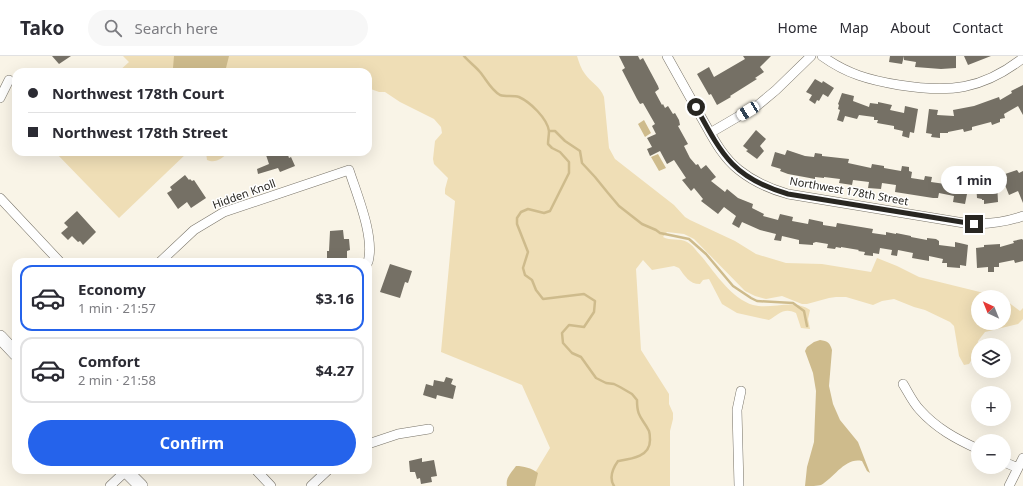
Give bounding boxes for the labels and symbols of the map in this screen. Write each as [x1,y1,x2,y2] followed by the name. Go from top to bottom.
[687,98,705,116] route start
[735,100,761,122] car
[941,166,1007,194] callout: 1 min
[788,173,910,208] street label: Northwest 178th Street
[210,175,278,212] street label: Hidden Knoll
[965,215,983,233] route end
[971,290,1011,330] north arrow

